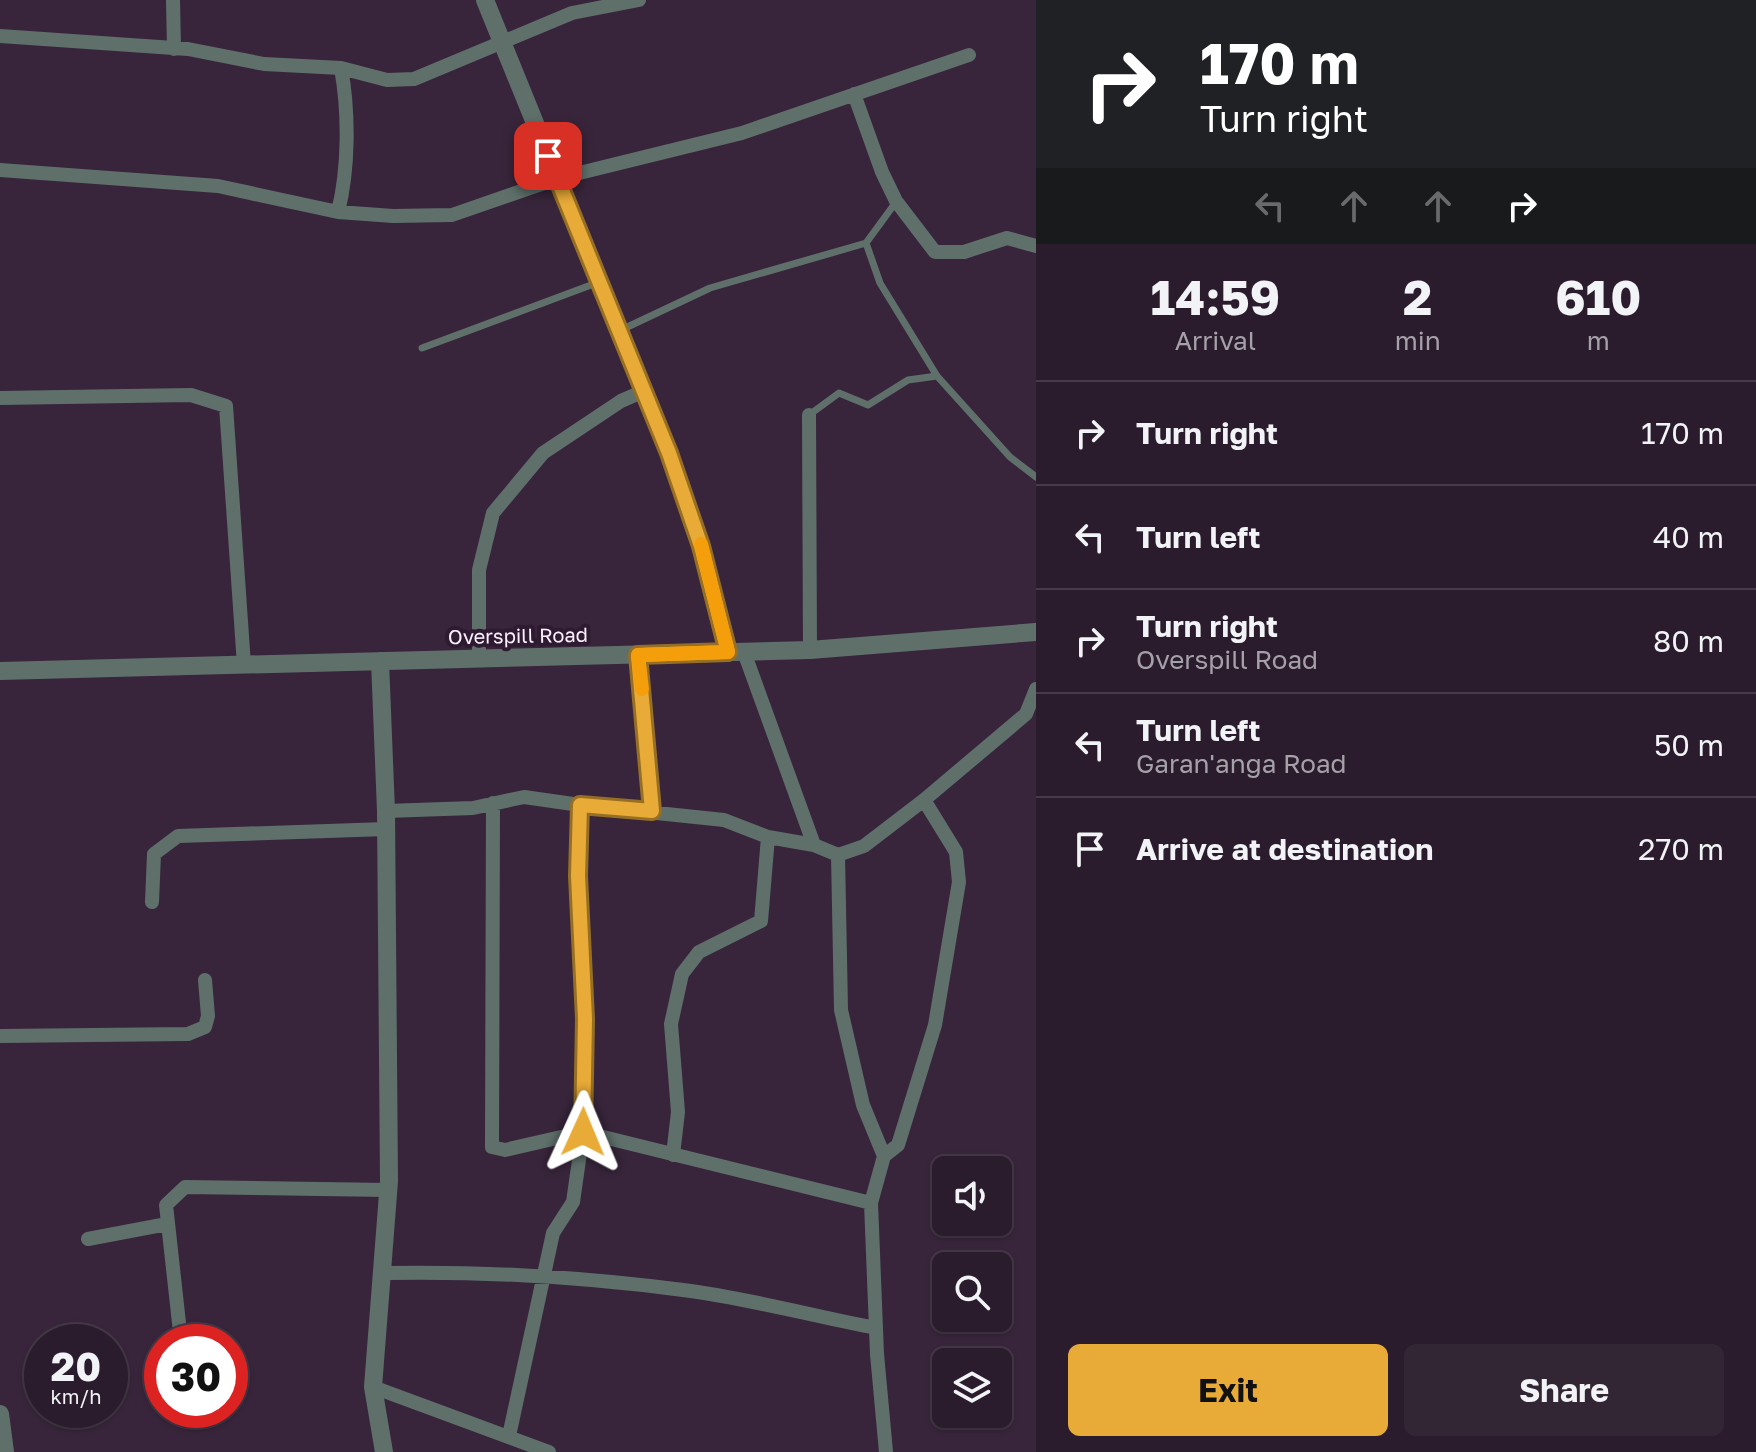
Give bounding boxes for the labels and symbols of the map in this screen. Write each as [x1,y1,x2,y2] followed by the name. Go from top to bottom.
[514,122,582,190] pin
[448,622,588,648] street label: Overspill Road
[541,1090,625,1174] position arrow
[144,1324,248,1428] speed limit sign: 30

